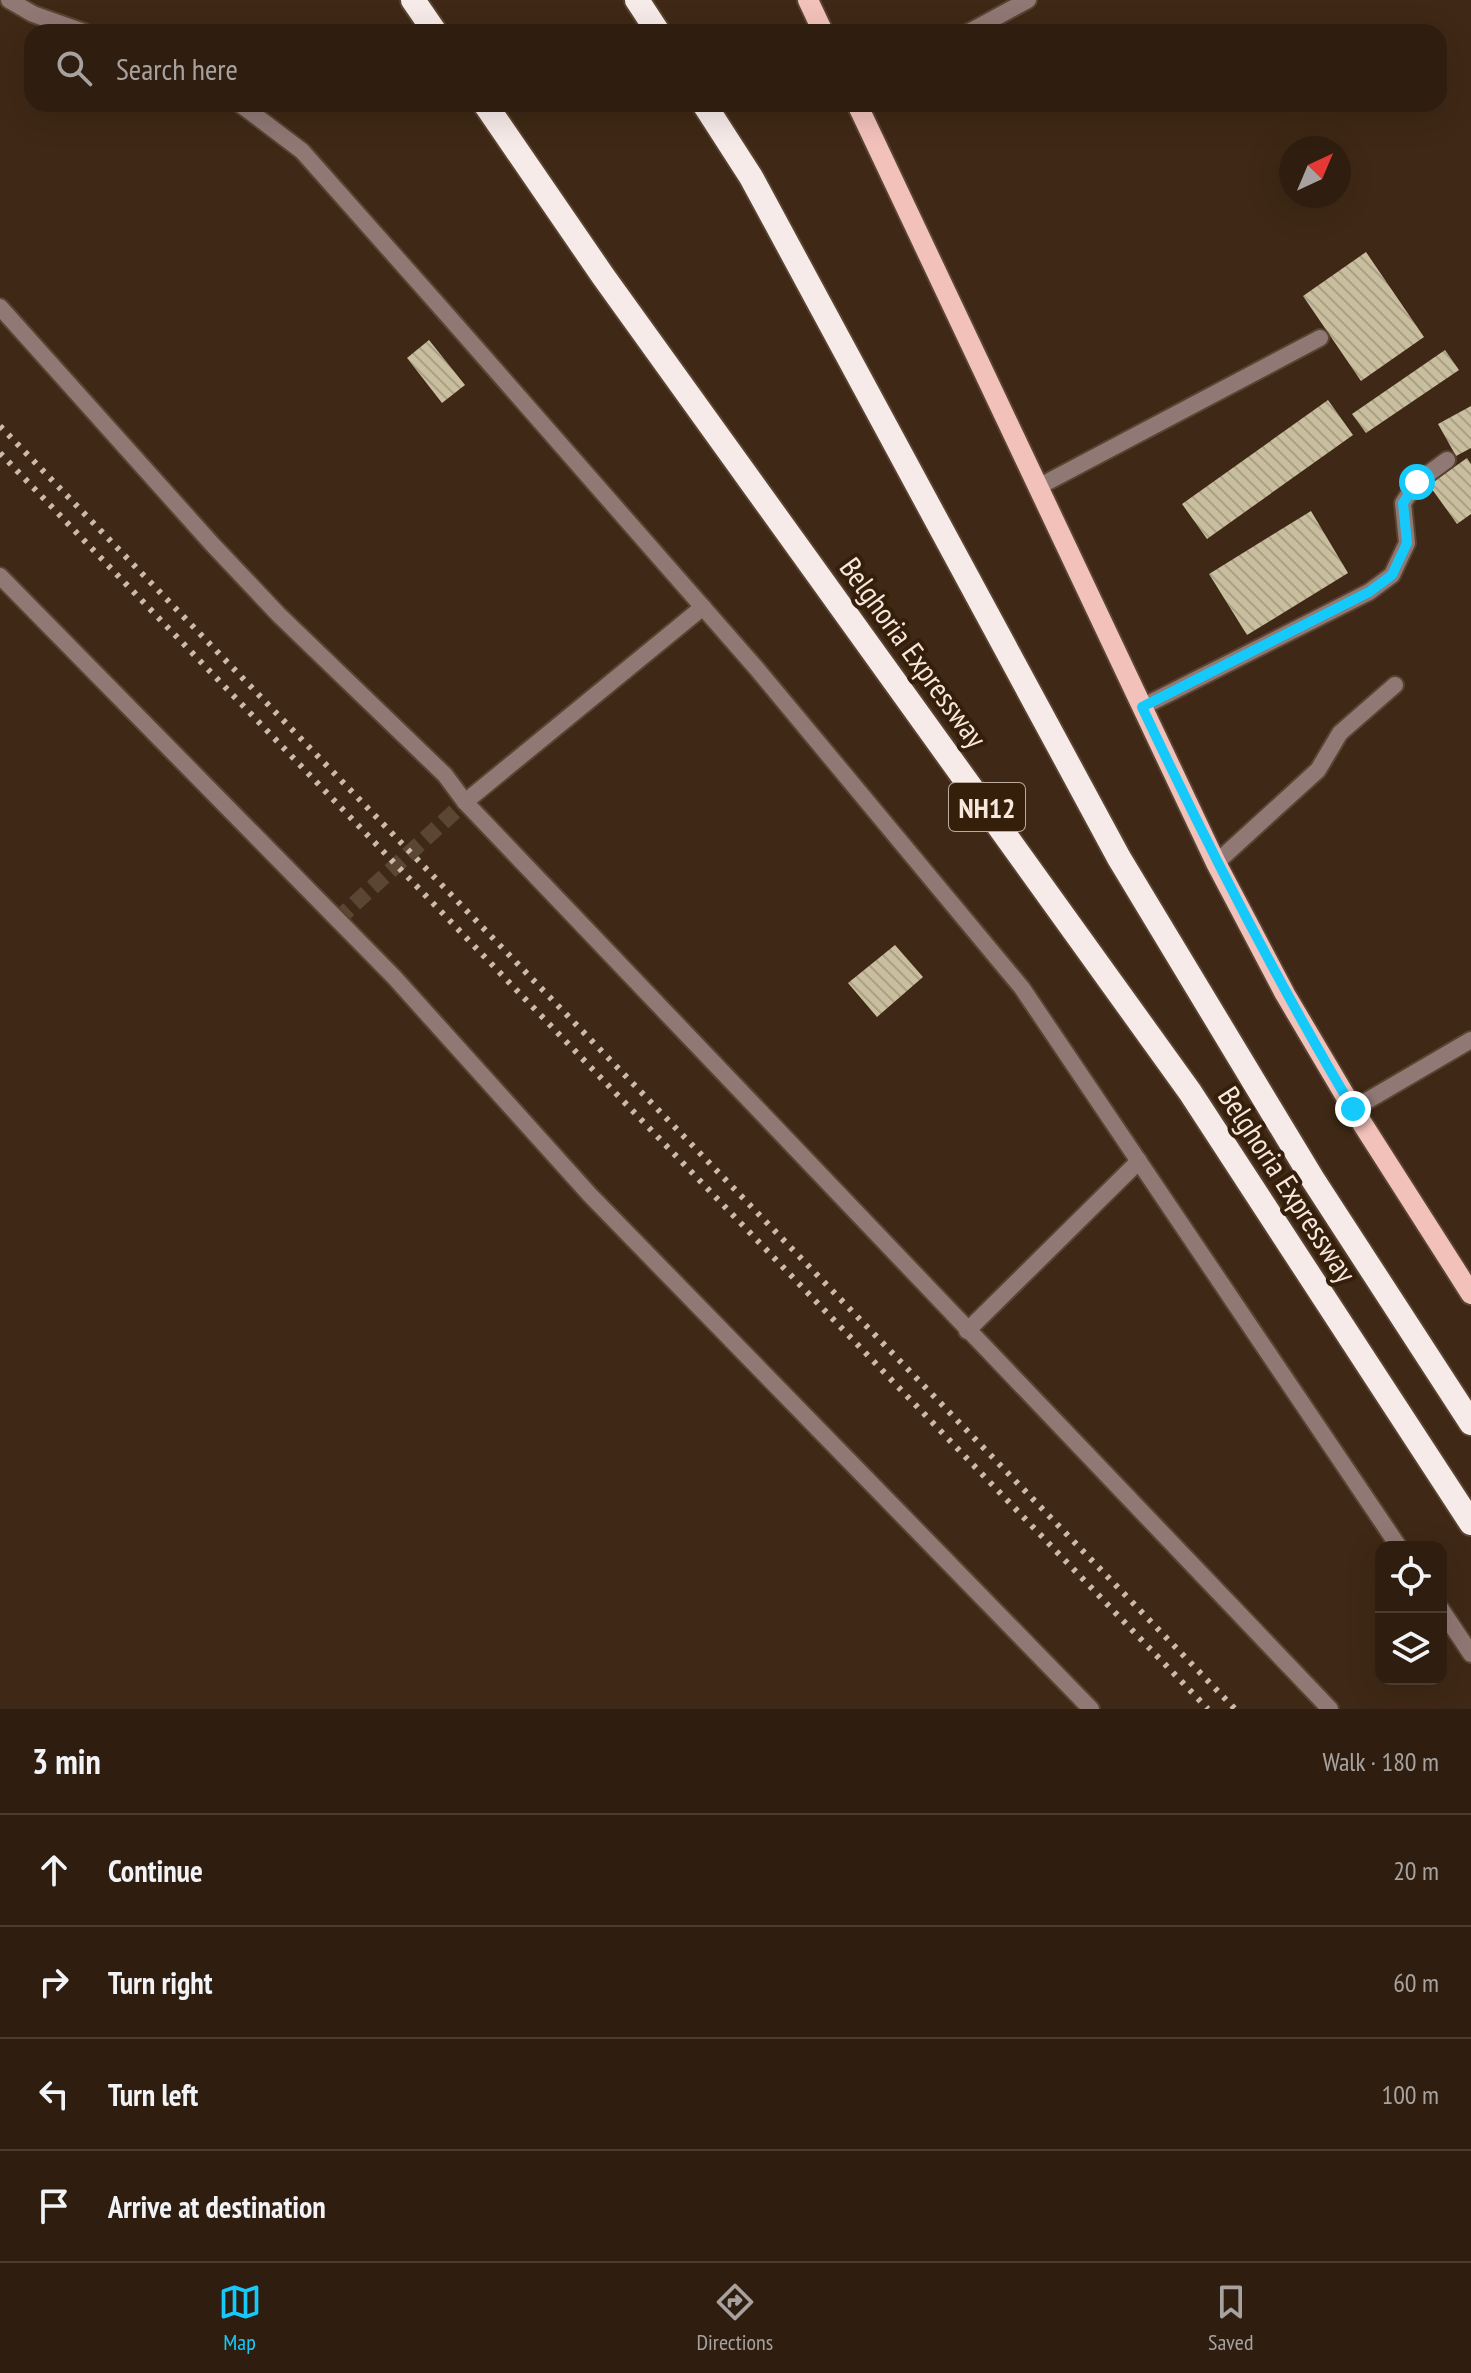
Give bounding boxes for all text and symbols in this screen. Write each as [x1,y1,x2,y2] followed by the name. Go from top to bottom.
[24,24,1447,112] search box
[52,46,96,90] icon: search
[116,49,238,88] text: Search here
[1279,136,1351,208] north arrow
[1399,464,1435,500] route start
[832,549,997,755] street label: Belghoria Expressway
[949,783,1025,831] road number: NH12
[1210,1079,1366,1290] street label: Belghoria Expressway
[1335,1091,1371,1127] route end
[1375,1541,1447,1685] map controls
[1375,1541,1447,1613] button: locate
[1375,1613,1447,1685] button: layers
[32,1739,101,1783] text: 3 min
[1322,1745,1439,1778] text: Walk · 180 m
[32,1848,76,1892] icon: ahead
[108,1851,203,1890] text: Continue
[1393,1854,1439,1887] text: 20 m
[32,1960,76,2004] icon: right
[108,1963,212,2002] text: Turn right
[1393,1966,1439,1999] text: 60 m
[32,2072,76,2116] icon: left
[108,2075,198,2114] text: Turn left
[1381,2078,1439,2111] text: 100 m
[32,2184,76,2228] icon: arrive
[108,2187,326,2226] text: Arrive at destination
[218,2280,262,2356] tab: Map
[697,2280,773,2356] tab: Directions
[1208,2280,1253,2356] tab: Saved

